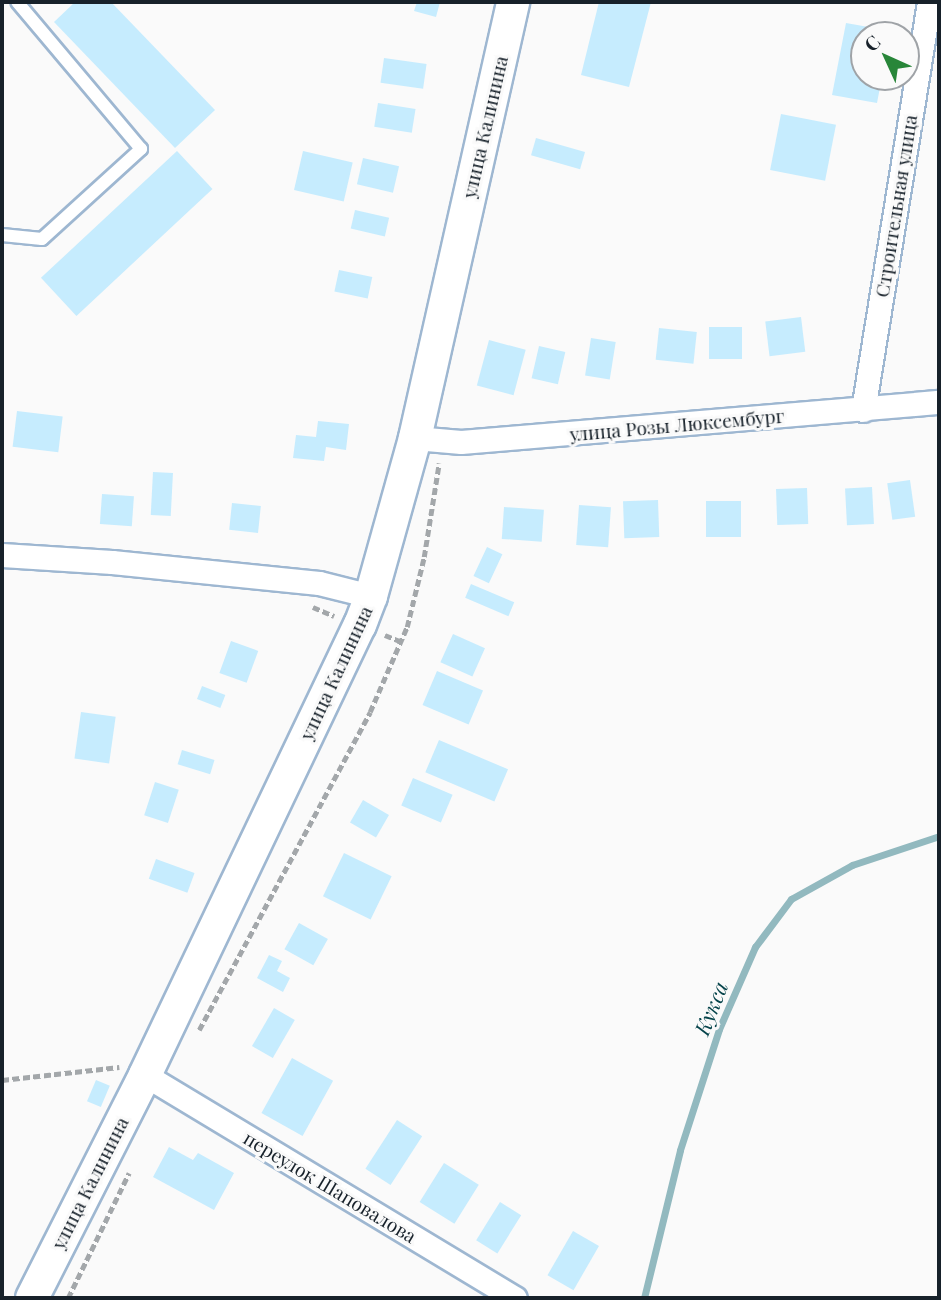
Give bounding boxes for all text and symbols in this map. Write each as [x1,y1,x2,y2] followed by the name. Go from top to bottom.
[850,21,920,91] north arrow
[858,29,885,56] text: С
[458,54,512,200] street label: улица Калинина
[870,113,922,299] street label: Строительная улица
[569,404,785,446] street label: улица Розы Люксембург
[295,602,377,744] street label: улица Калинина
[688,978,732,1038] water label: Кукса
[47,1113,133,1253] street label: улица Калинина
[240,1126,420,1248] street label: переулок Шаповалова

